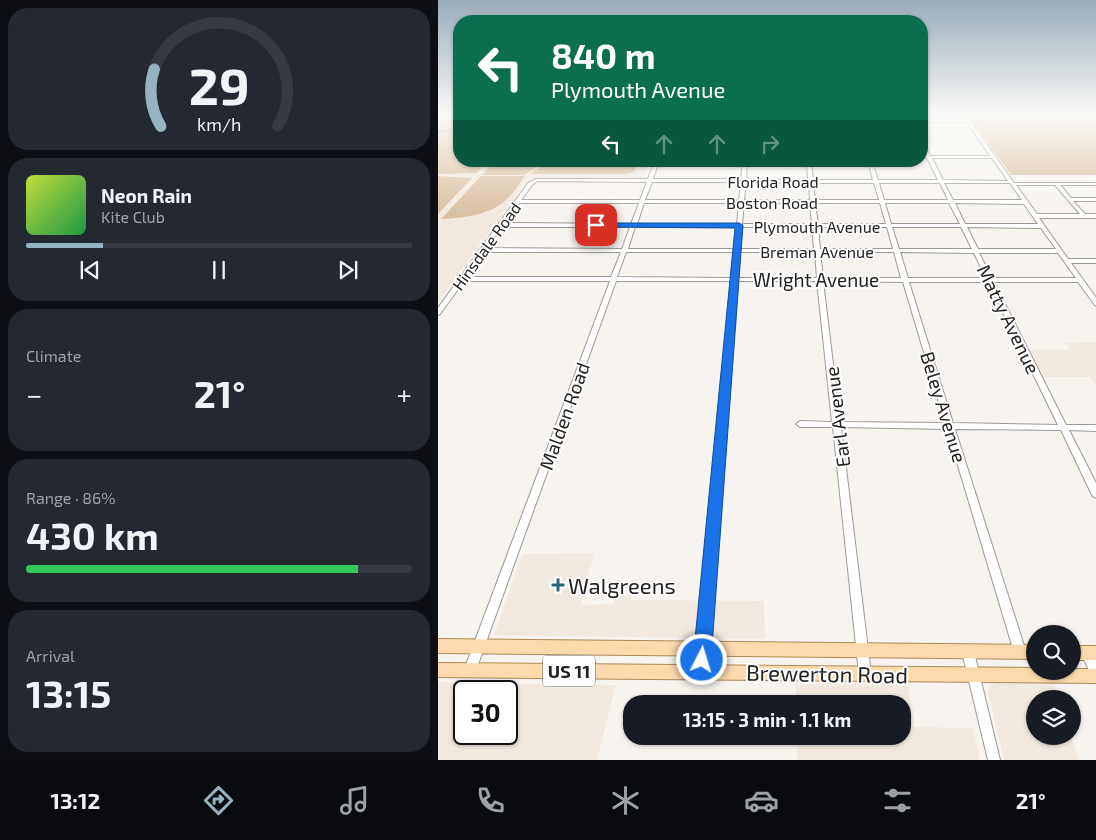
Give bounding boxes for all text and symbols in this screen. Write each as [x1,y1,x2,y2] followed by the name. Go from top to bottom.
[551,34,656,76] text: 840 m
[468,35,533,100] icon: left
[189,53,249,115] text: 29
[551,76,725,102] text: Plymouth Avenue
[197,113,241,135] text: km/h
[597,130,625,158] icon: left
[650,130,678,158] icon: ahead
[703,130,731,158] icon: ahead
[756,130,784,158] icon: right
[727,172,819,191] street label: Florida Road
[101,184,192,207] text: Neon Rain
[726,193,818,212] street label: Boston Road
[448,198,524,294] street label: Hinsdale Road
[575,204,617,246] pin
[101,207,165,226] text: Kite Club
[582,211,610,239] icon: arrive
[754,217,880,236] street label: Plymouth Avenue
[760,242,874,261] street label: Breman Avenue
[76,256,104,284] icon: previous
[205,256,233,284] icon: pause
[334,256,362,284] icon: next
[973,261,1045,377] street label: Matty Avenue
[753,268,879,291] street label: Wright Avenue
[26,346,81,365] text: Climate
[916,349,972,465] street label: Beley Avenue
[534,359,594,473] street label: Malden Road
[819,365,855,469] street label: Earl Avenue
[194,370,245,416] text: 21°
[26,377,42,411] text: −
[397,377,412,411] text: +
[26,488,116,507] text: Range · 86%
[26,512,159,558] text: 430 km
[568,572,676,598] place label: Walgreens
[552,579,564,591] marker: Walgreens
[1026,625,1081,745] map controls
[1026,625,1081,680] button: search
[675,633,727,685] position arrow
[26,646,75,665] text: Arrival
[543,656,595,686] road number: US 11
[746,659,908,687] street label: Brewerton Road
[26,670,111,716] text: 13:15
[453,680,518,745] speed limit sign: 30
[1026,690,1081,745] button: layers
[683,708,851,731] text: 13:15 · 3 min · 1.1 km
[201,783,236,818] icon: directions
[337,783,372,818] icon: music
[473,783,508,818] icon: phone
[608,783,643,818] icon: climate
[744,783,779,818] icon: car
[880,783,915,818] icon: filters
[50,787,100,813] text: 13:12
[1016,787,1046,813] text: 21°

